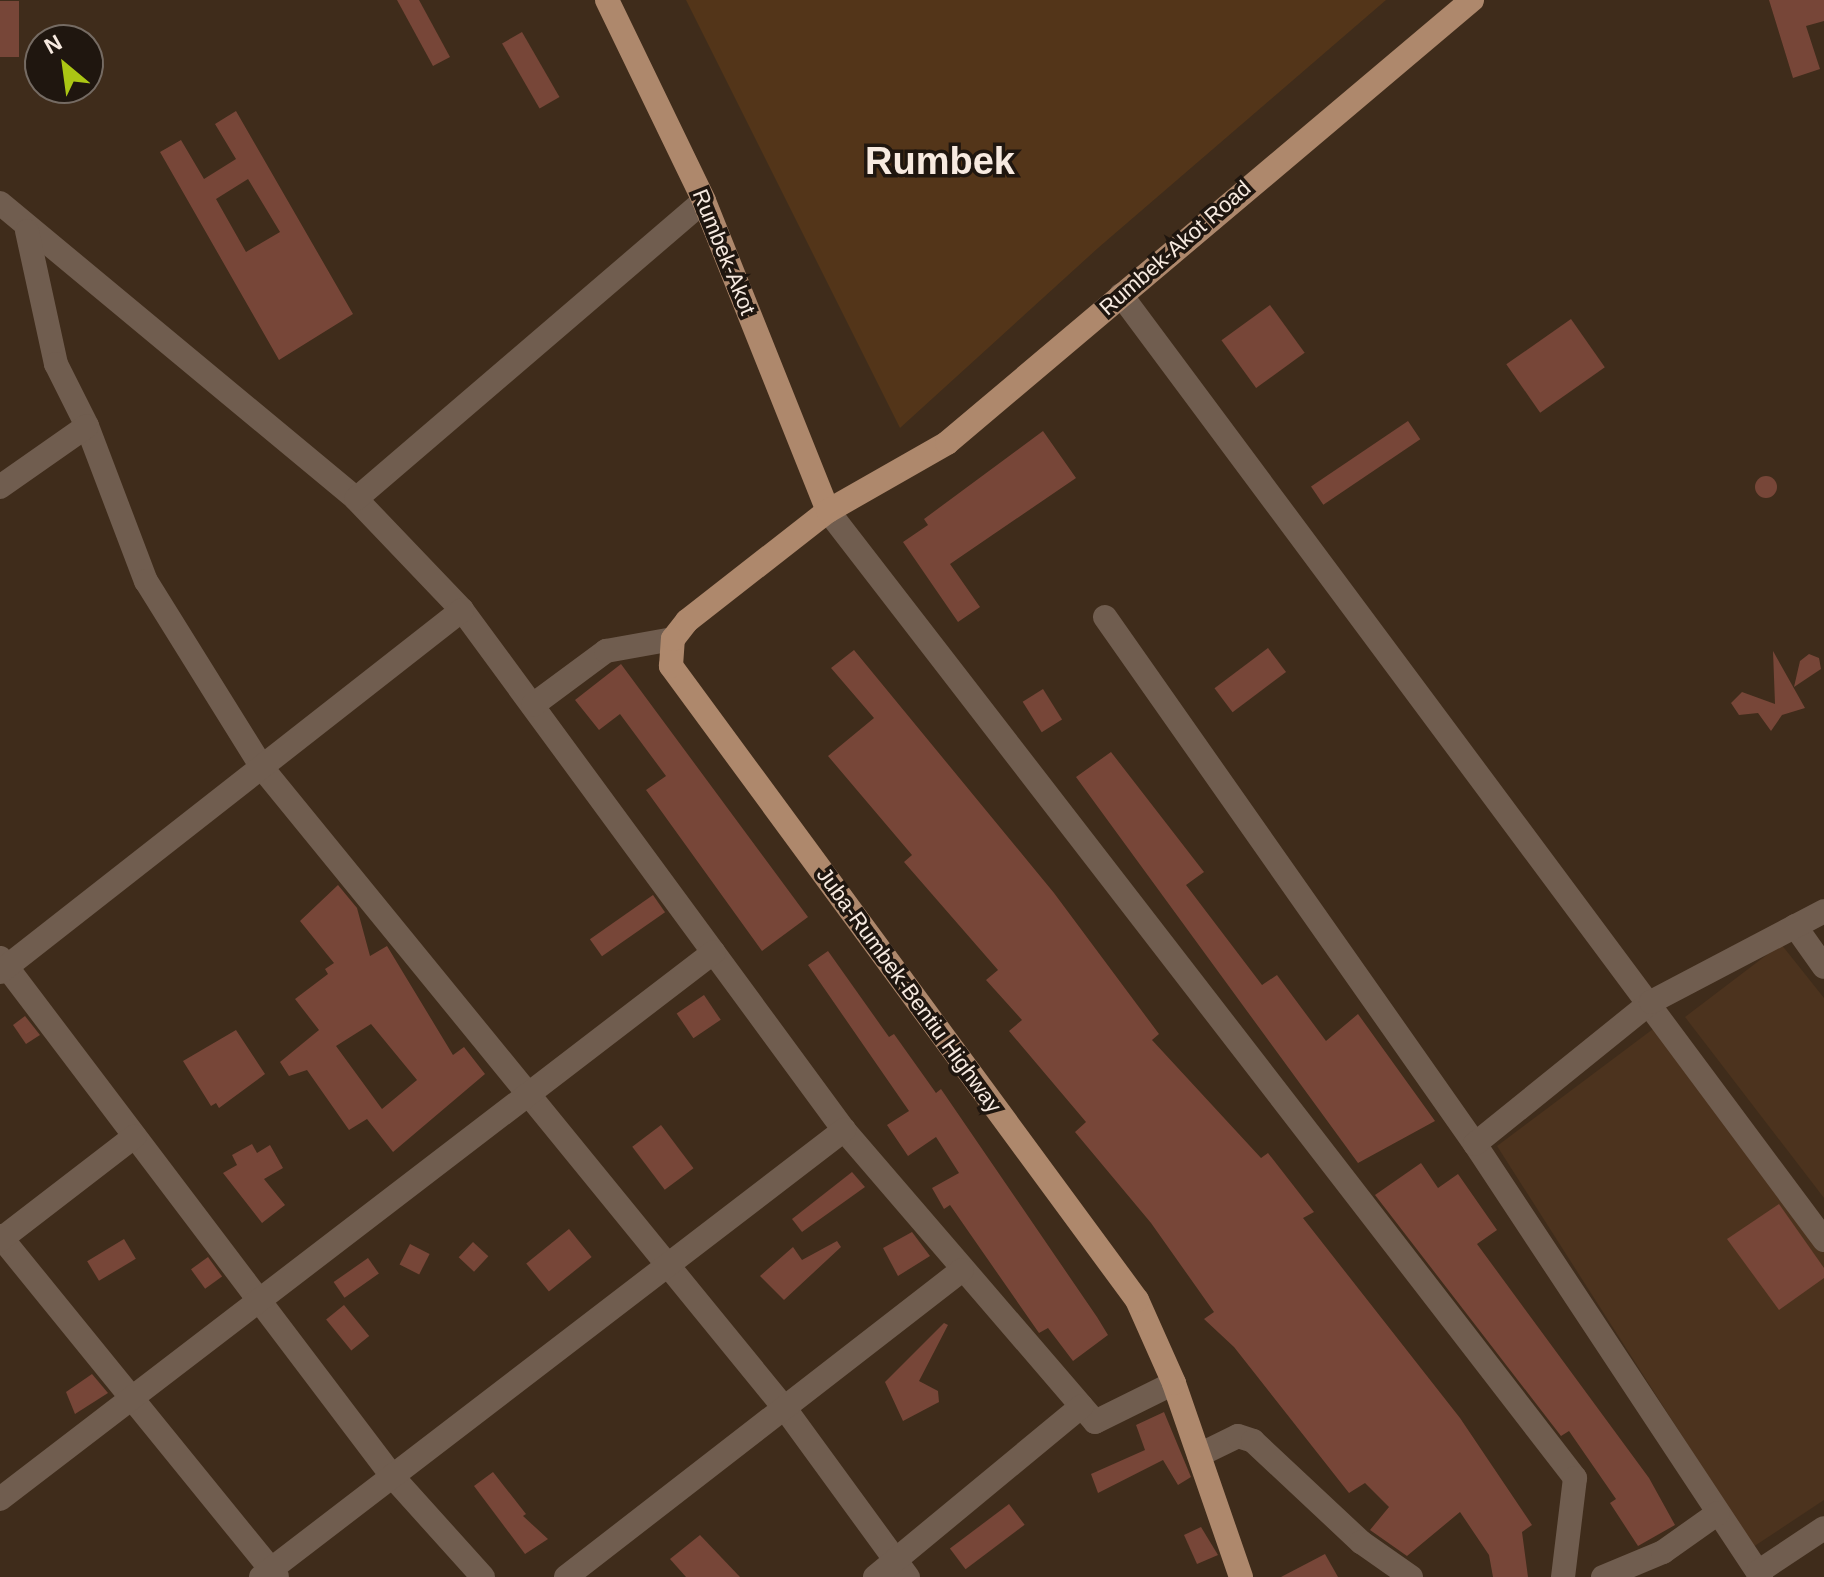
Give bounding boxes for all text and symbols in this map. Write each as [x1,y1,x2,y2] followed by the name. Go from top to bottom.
[24,24,104,104] north arrow
[40,30,66,59] text: N
[865,139,1015,185] district label: Rumbek
[1094,175,1256,321] street label: Rumbek-Akot Road
[687,185,761,319] street label: Rumbek-Akot
[811,862,1007,1118] street label: Juba-Rumbek-Bentiu Highway

